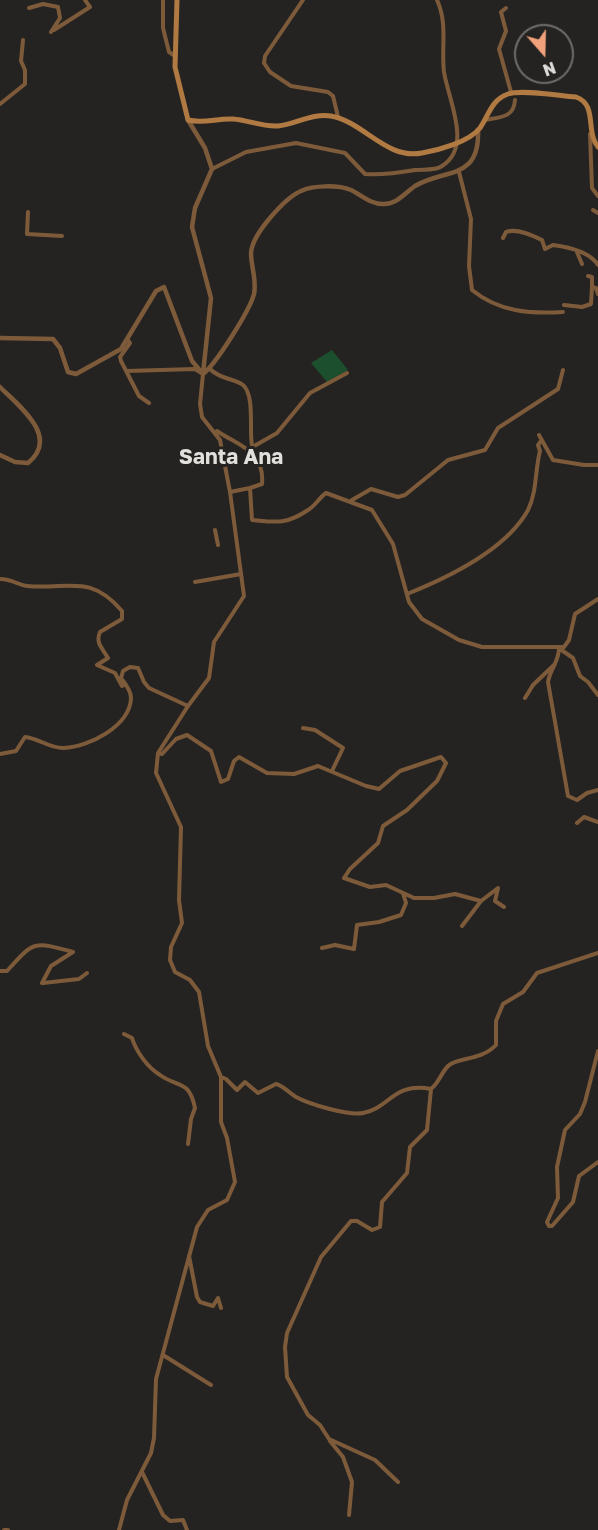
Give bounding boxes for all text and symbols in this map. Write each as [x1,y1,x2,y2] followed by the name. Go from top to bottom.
[514,24,574,84] north arrow
[540,58,559,81] text: N
[179,444,283,470] district label: Santa Ana

